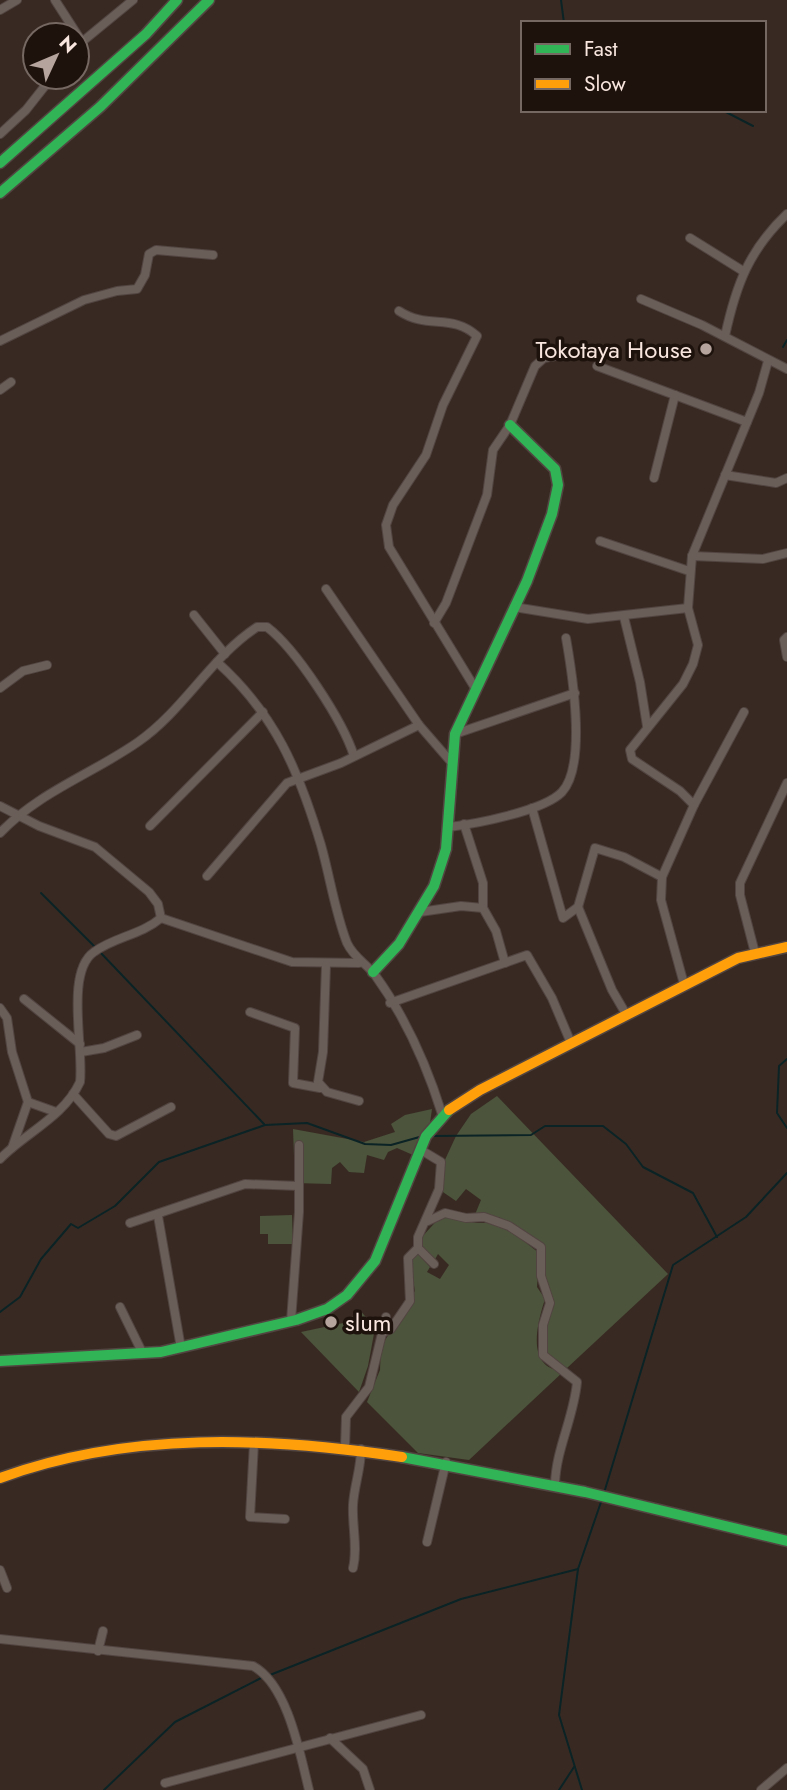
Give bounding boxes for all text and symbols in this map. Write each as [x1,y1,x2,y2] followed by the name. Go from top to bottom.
[21,21,91,91] north arrow
[521,21,766,112] legend
[53,30,83,59] text: N
[584,34,617,64] text: Fast
[584,69,626,99] text: Slow
[535,332,692,367] place label: Tokotaya House
[698,341,714,357] marker: Tokotaya House
[345,1305,392,1340] place label: slum
[323,1314,339,1330] marker: slum

